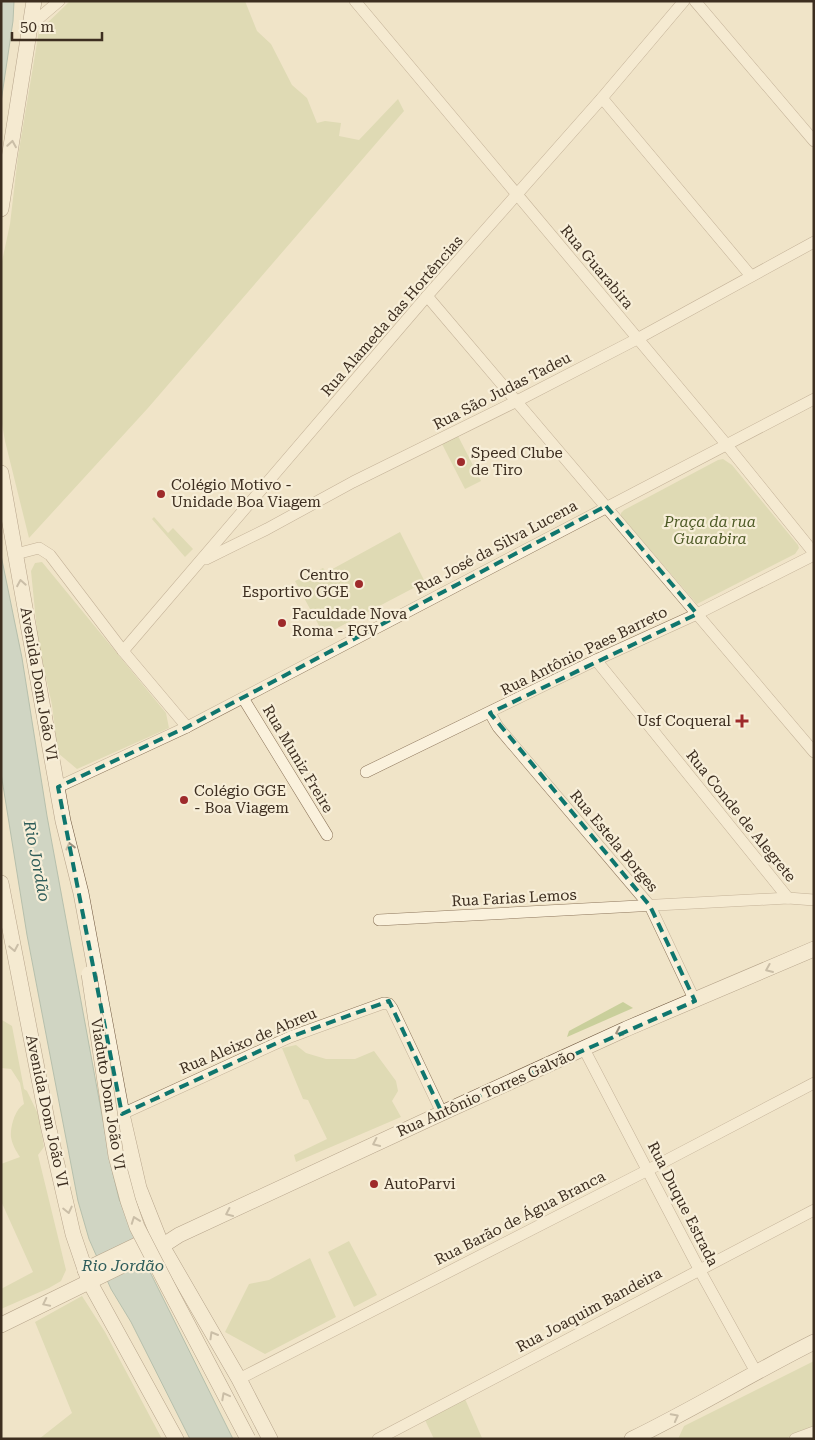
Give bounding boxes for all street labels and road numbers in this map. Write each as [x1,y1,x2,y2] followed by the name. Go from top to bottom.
[557,221,637,313] street label: Rua Guarabira
[317,232,467,400] street label: Rua Alameda das Hortências
[430,348,575,434] street label: Rua São Judas Tadeu
[412,496,580,598] street label: Rua José da Silva Lucena
[498,603,670,699] street label: Rua Antônio Paes Barreto
[17,606,61,762] street label: Avenida Dom João VI
[259,702,337,816] street label: Rua Muniz Freire
[682,746,800,886] street label: Rua Conde de Alegrete
[566,787,662,895] street label: Rua Estela Borges
[451,886,577,910] street label: Rua Farias Lemos
[177,1004,320,1078] street label: Rua Aleixo de Abreu
[87,1017,129,1171] street label: Viaduto Dom João VI
[22,1033,72,1189] street label: Avenida Dom João VI
[394,1045,578,1141] street label: Rua Antônio Torres Galvão
[644,1139,722,1269] street label: Rua Duque Estrada
[432,1167,608,1269] street label: Rua Barão de Água Branca
[513,1264,665,1356] street label: Rua Joaquim Bandeira

